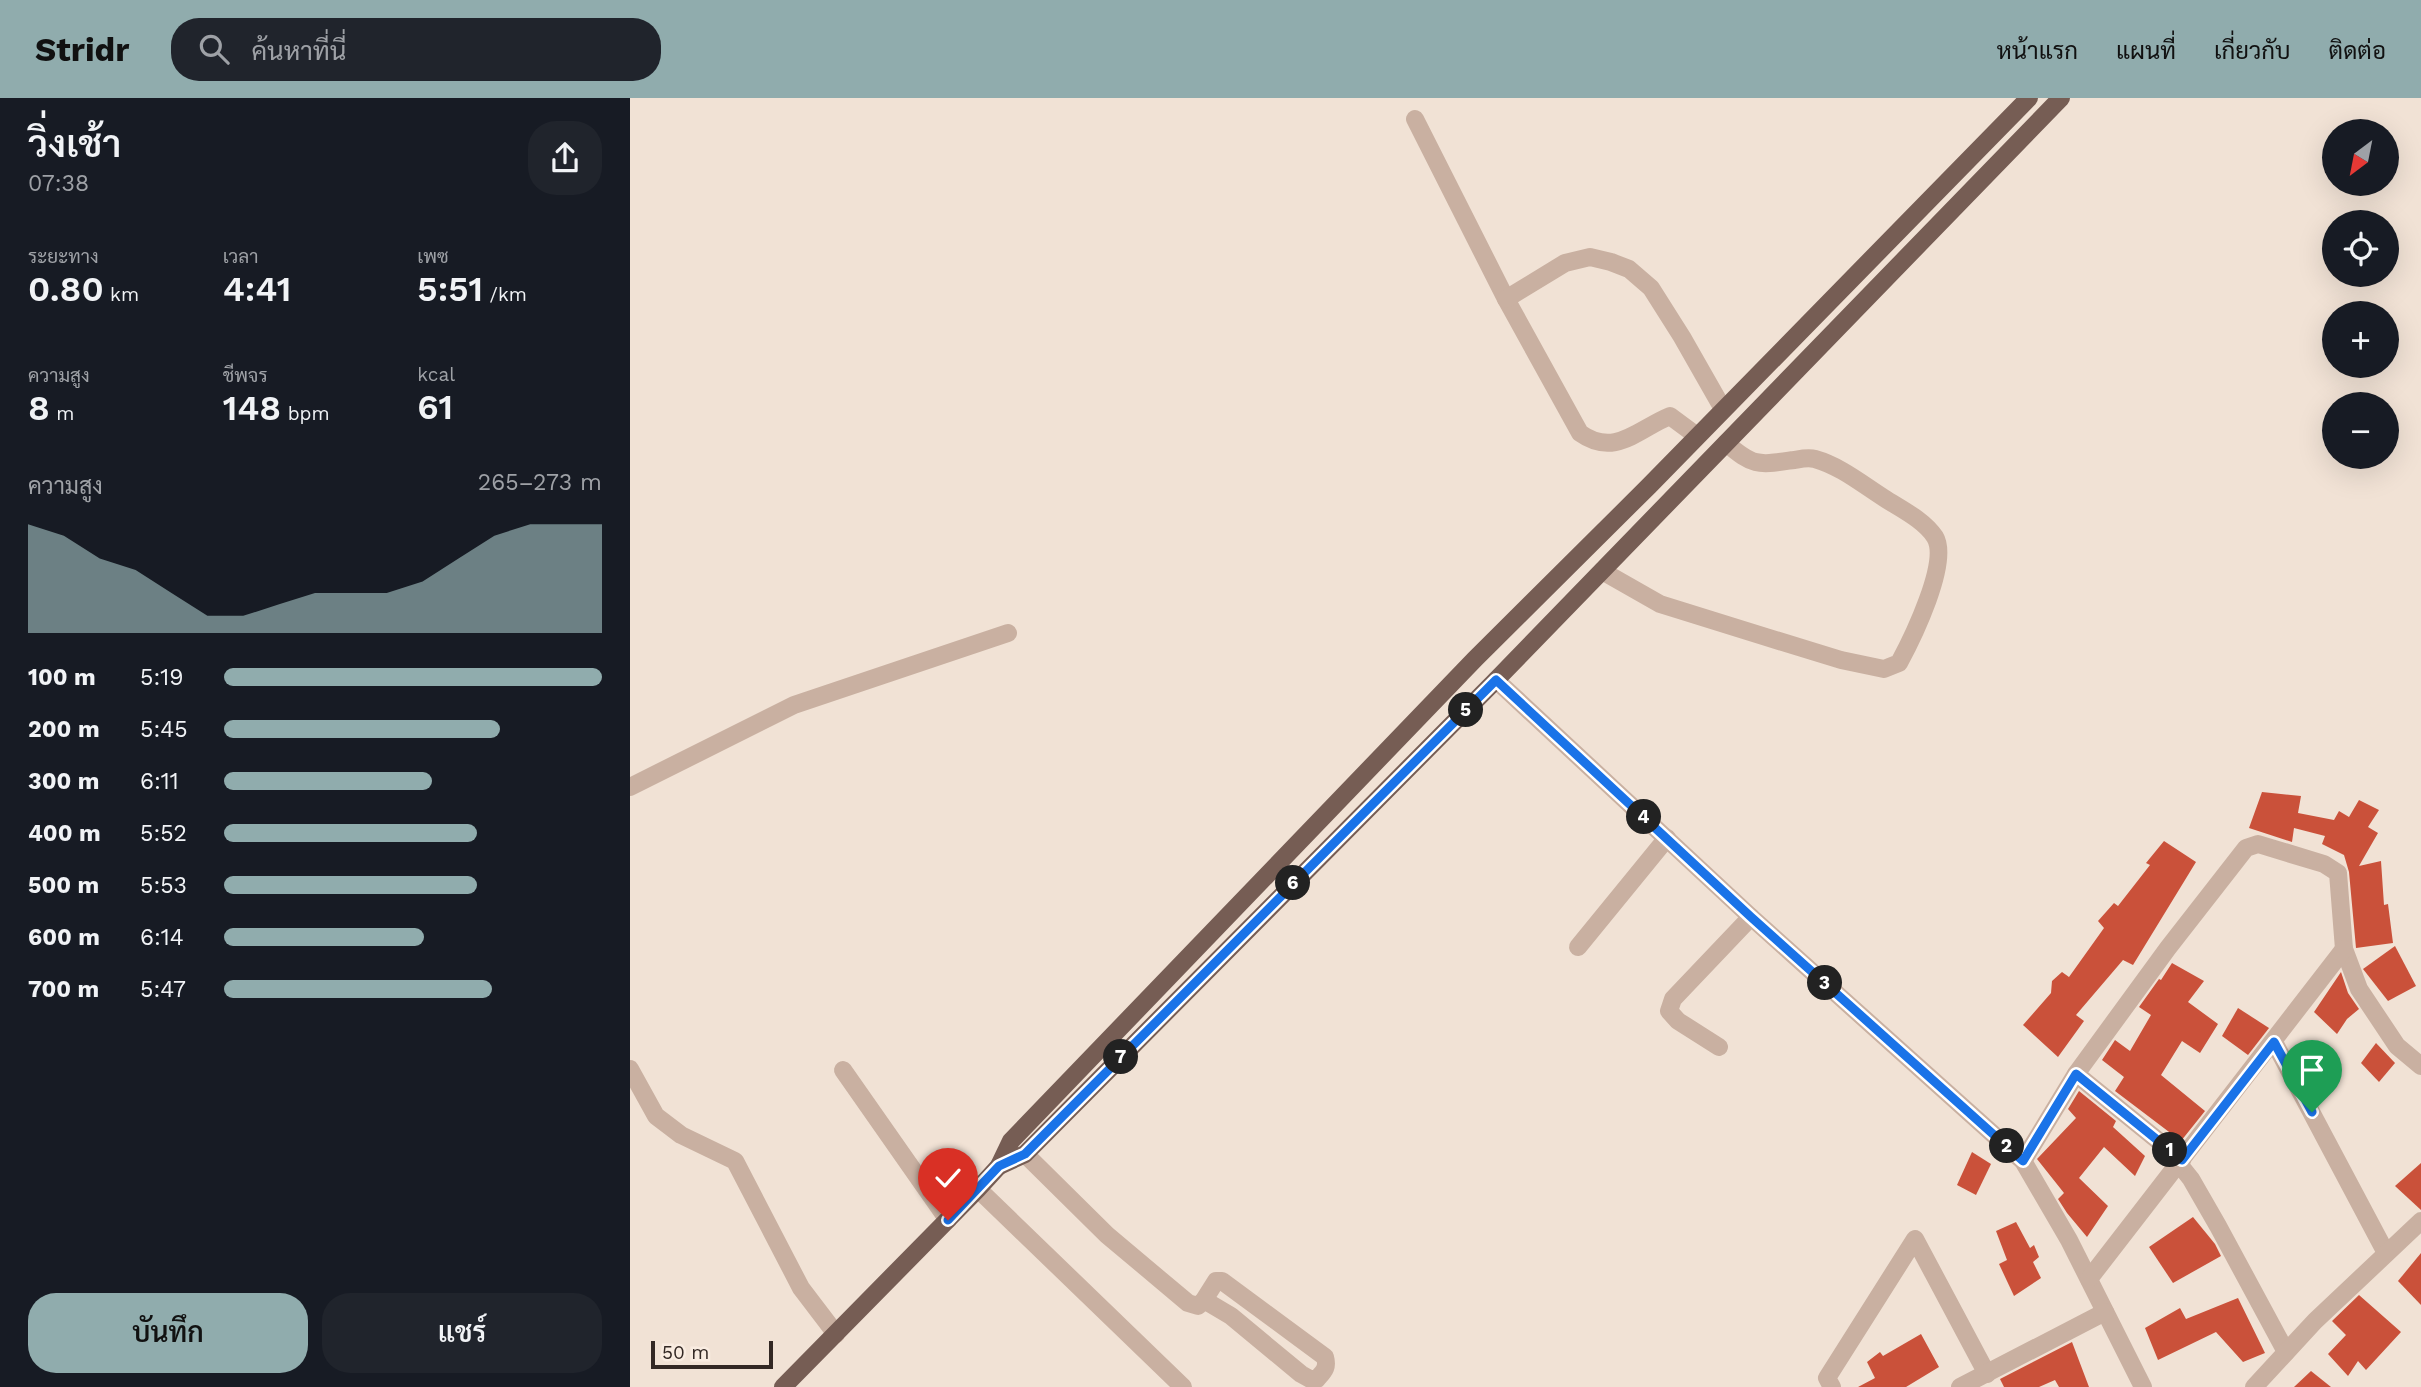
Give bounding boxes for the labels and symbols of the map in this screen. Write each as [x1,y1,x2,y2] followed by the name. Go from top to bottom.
[2322,119,2399,196] north arrow
[1448,692,1484,728] pin: 5
[1626,800,1662,834] pin: 4
[1276,866,1310,900] pin: 6
[1808,966,1842,1001] pin: 3
[1104,1040,1138,1074] pin: 7
[2282,1040,2342,1112] pin
[1990,1128,2024,1164] pin: 2
[2152,1132,2188,1168] pin: 1
[918,1148,978,1220] pin
[651,1338,774,1370] scale bar

